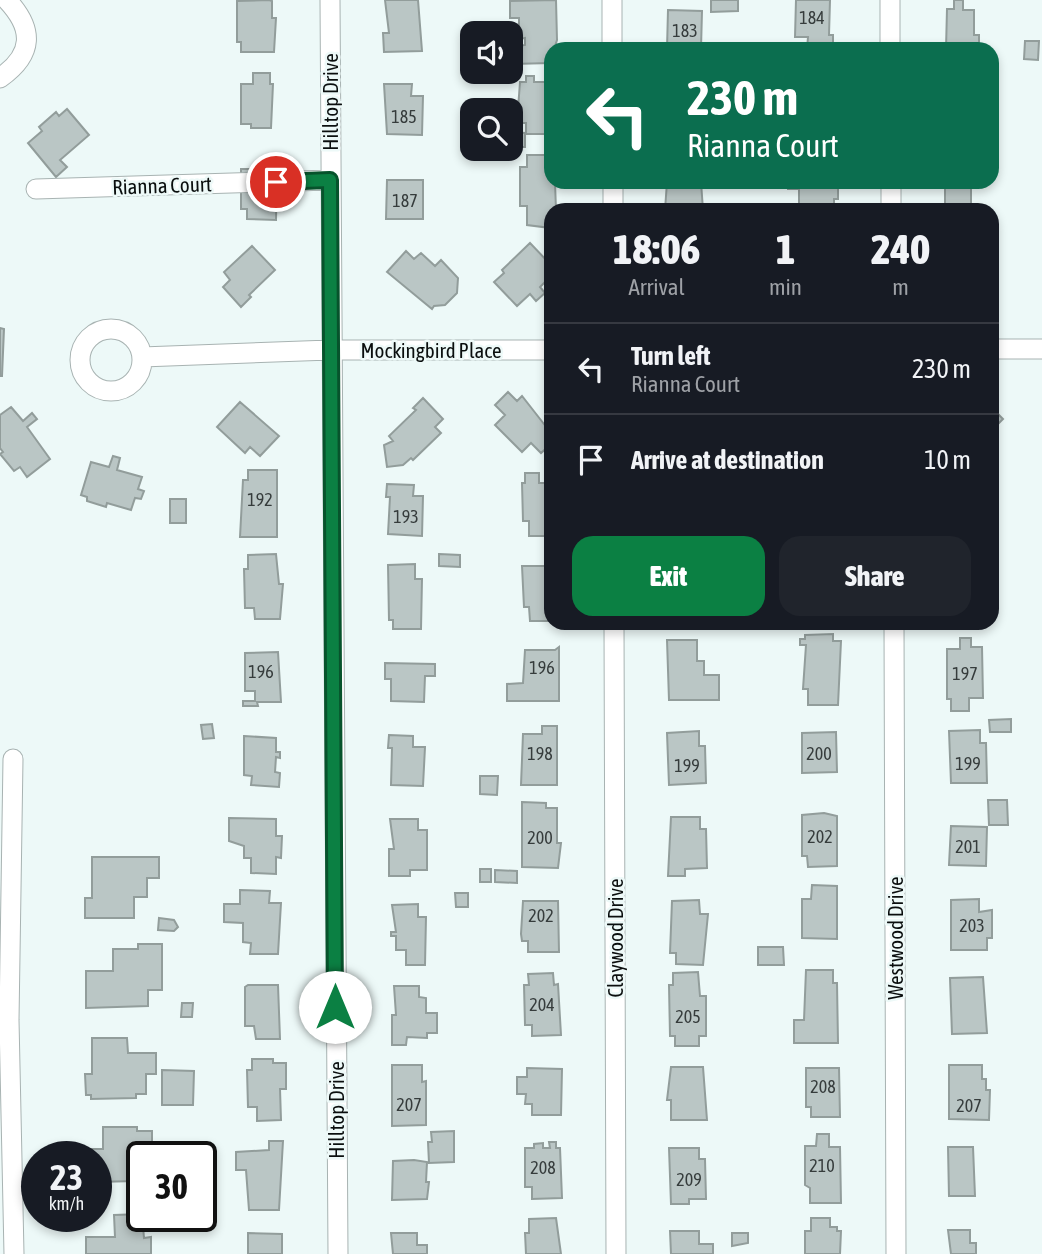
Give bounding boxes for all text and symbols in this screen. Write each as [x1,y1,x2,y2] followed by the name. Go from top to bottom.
[799,7,825,28] house number: 184
[672,20,698,41] house number: 183
[460,21,523,161] map controls
[460,21,523,84] button: sound
[318,53,342,151] street label: Hilltop Drive
[687,69,798,125] text: 230 m
[572,70,663,161] icon: left
[460,98,523,161] button: search
[391,106,417,127] house number: 185
[687,127,839,164] text: Rianna Court
[246,152,306,212] pin
[257,163,295,201] icon: arrive
[112,171,212,199] street label: Rianna Court
[392,190,418,211] house number: 187
[613,225,700,273] text: 18:06
[776,225,795,273] text: 1
[871,225,930,273] text: 240
[628,274,685,300] text: Arrival
[769,274,802,300] text: min
[892,274,909,300] text: m
[360,338,502,362] street label: Mockingbird Place
[631,341,711,371] text: Turn left
[572,350,610,388] icon: left
[912,354,971,384] text: 230 m
[631,371,740,397] text: Rianna Court
[572,441,610,479] icon: arrive
[631,445,824,475] text: Arrive at destination
[924,445,971,475] text: 10 m
[247,489,273,510] house number: 192
[393,506,419,527] house number: 193
[572,536,765,616] button: Exit
[779,536,971,616] button: Share
[529,657,555,678] house number: 196
[248,661,274,682] house number: 196
[952,663,978,684] house number: 197
[527,743,553,764] house number: 198
[806,743,832,764] house number: 200
[955,753,981,774] house number: 199
[674,755,700,776] house number: 199
[807,826,833,847] house number: 202
[527,827,553,848] house number: 200
[955,836,981,857] house number: 201
[883,876,907,1000] street label: Westwood Drive
[603,878,627,998] street label: Claywood Drive
[528,905,554,926] house number: 202
[959,915,985,936] house number: 203
[298,970,372,1044] position arrow
[529,994,555,1015] house number: 204
[675,1006,701,1027] house number: 205
[324,1061,348,1159] street label: Hilltop Drive
[810,1076,836,1097] house number: 208
[396,1094,422,1115] house number: 207
[956,1095,982,1116] house number: 207
[126,1141,217,1232] speed limit sign: 30
[809,1155,835,1176] house number: 210
[50,1157,83,1197] text: 23
[530,1157,556,1178] house number: 208
[676,1169,702,1190] house number: 209
[49,1193,84,1214] text: km/h

